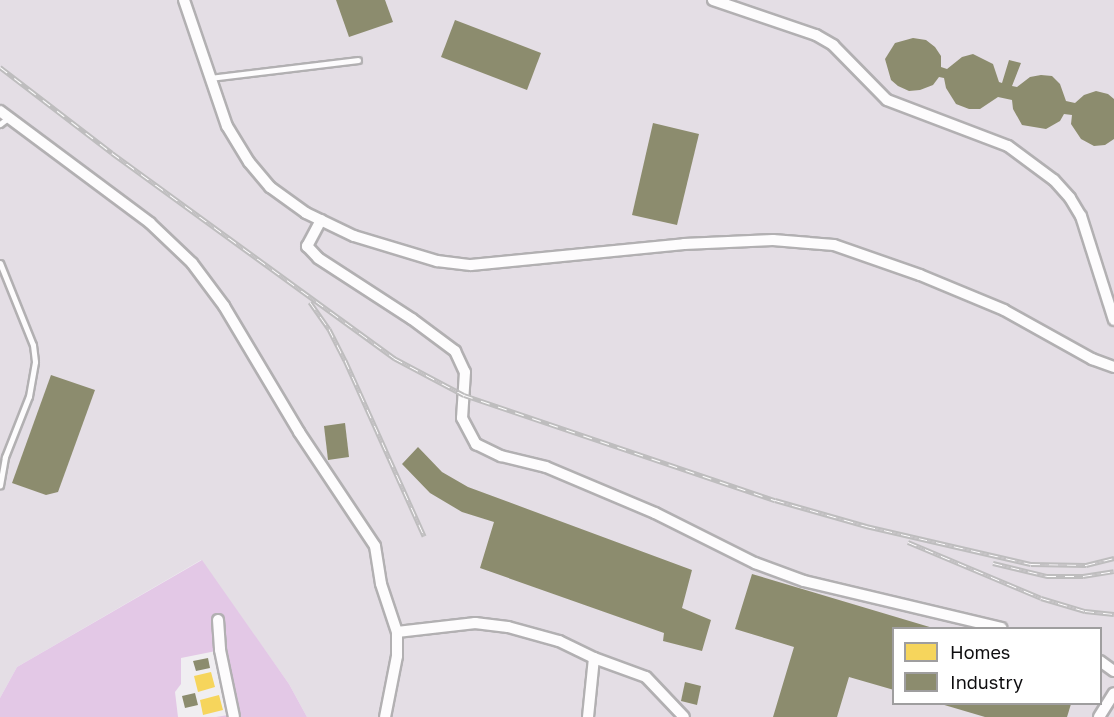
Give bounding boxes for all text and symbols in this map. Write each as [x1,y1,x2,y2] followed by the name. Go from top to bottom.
[892,627,1102,705] legend
[950,641,1010,663] text: Homes
[950,671,1023,693] text: Industry

